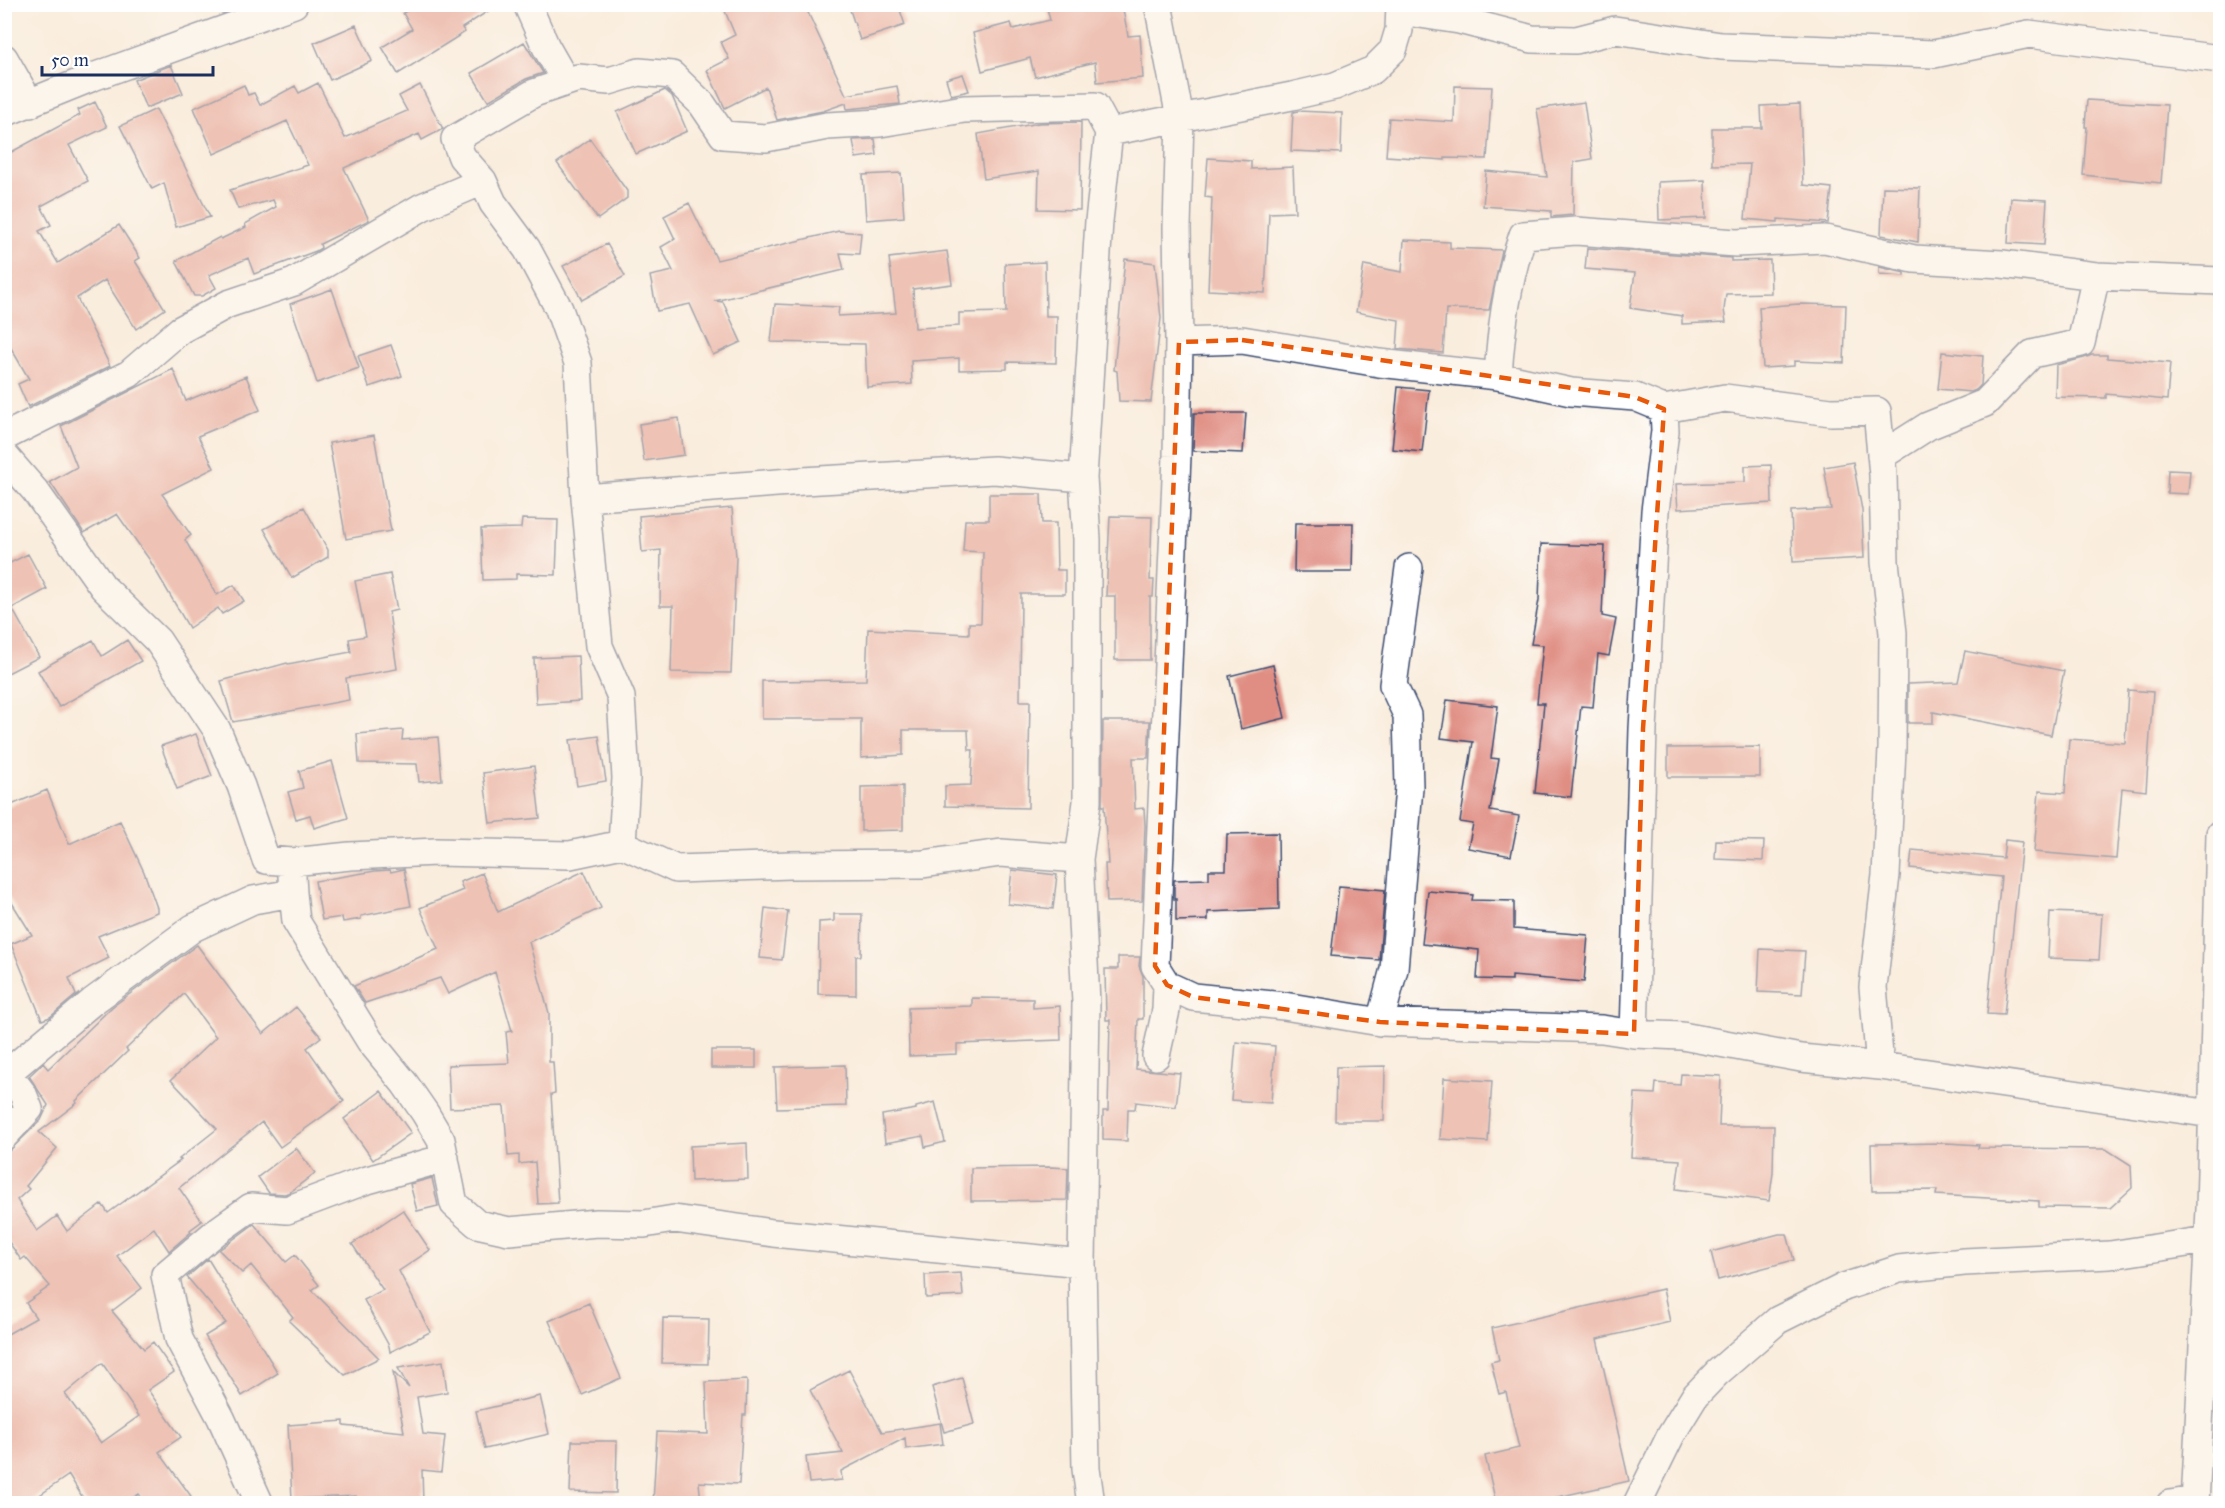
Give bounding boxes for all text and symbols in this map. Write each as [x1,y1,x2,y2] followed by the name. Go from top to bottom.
[42,39,213,77] scale bar
[51,49,89,71] text: 50 m

